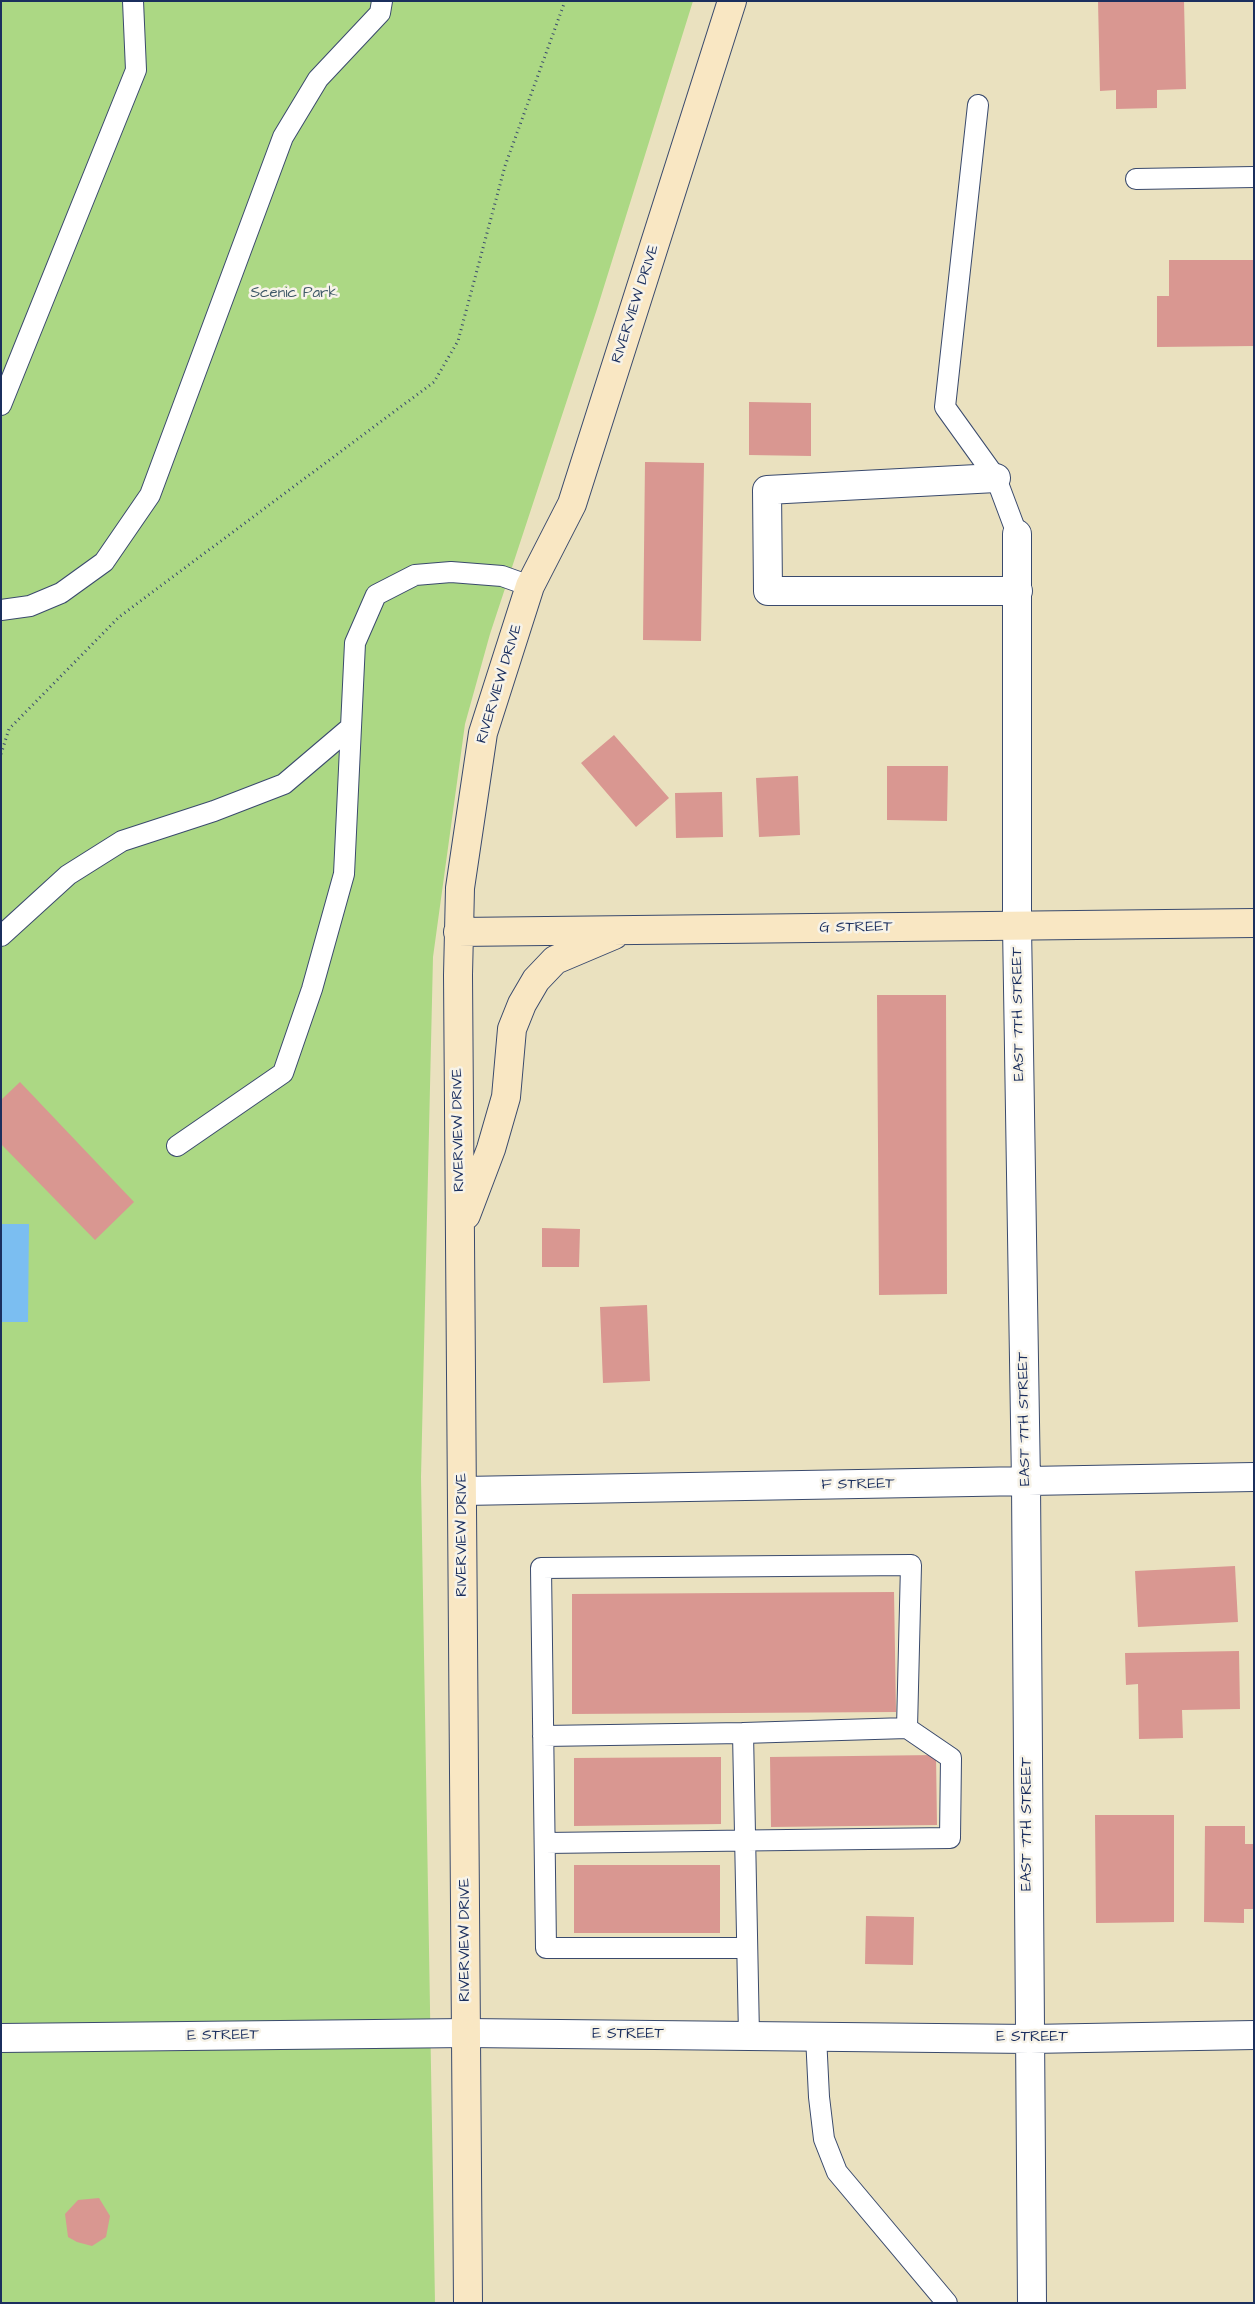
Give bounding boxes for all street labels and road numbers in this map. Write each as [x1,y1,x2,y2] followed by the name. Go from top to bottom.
[608,242,664,366] street label: RIVERVIEW DRIVE
[473,622,527,746] street label: RIVERVIEW DRIVE
[819,918,893,938] street label: G STREET
[1009,947,1029,1081] street label: EAST 7TH STREET
[449,1068,469,1192] street label: RIVERVIEW DRIVE
[1015,1352,1035,1486] street label: EAST 7TH STREET
[454,1473,472,1597] street label: RIVERVIEW DRIVE
[821,1475,895,1495] street label: F STREET
[1019,1757,1037,1891] street label: EAST 7TH STREET
[457,1878,475,2002] street label: RIVERVIEW DRIVE
[187,2026,259,2046] street label: E STREET
[592,2026,664,2044] street label: E STREET
[996,2029,1068,2047] street label: E STREET

